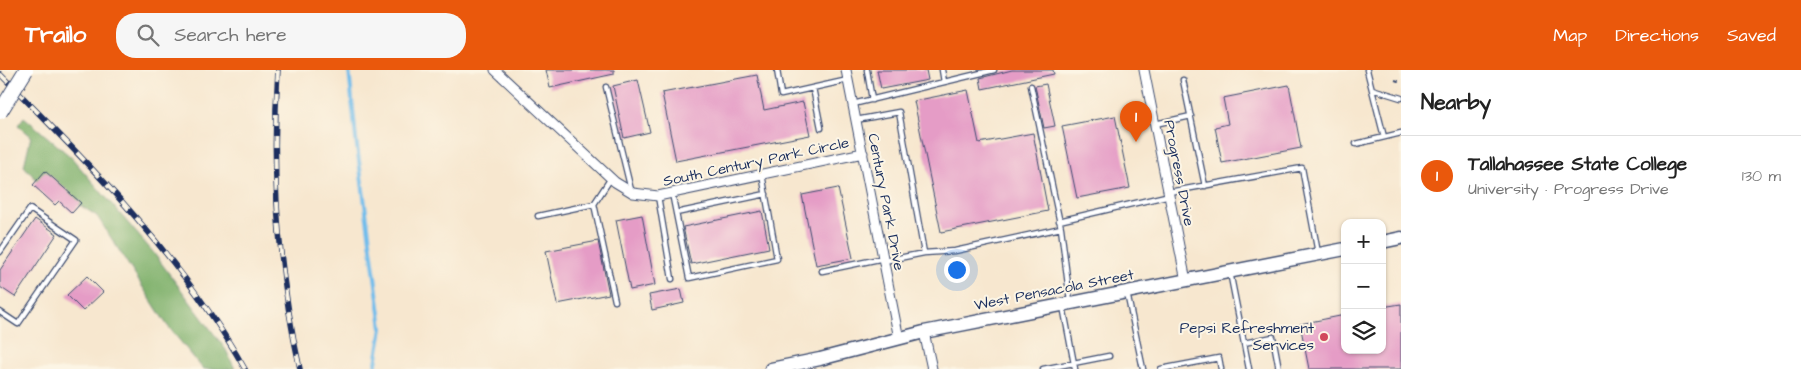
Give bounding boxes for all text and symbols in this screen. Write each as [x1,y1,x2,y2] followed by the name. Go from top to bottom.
[116,13,466,58] search box
[25,18,86,52] text: Trailo
[134,21,162,49] icon: search
[174,22,286,49] text: Search here
[1553,23,1587,48] text: Map
[1615,23,1699,48] text: Directions
[1727,23,1776,48] text: Saved
[1421,88,1491,117] text: Nearby
[1120,101,1152,142] pin: 1
[1157,118,1200,228] street label: Progress Drive
[661,132,851,193] street label: South Century Park Circle
[861,132,910,273] street label: Century Park Drive
[1468,151,1687,178] text: Tallahassee State College
[1436,165,1438,187] text: 1
[1742,165,1781,187] text: 130 m
[1468,178,1669,200] text: University · Progress Drive
[1341,219,1386,354] map controls
[1341,219,1386,264] button: +
[944,257,970,283] your location
[972,264,1136,316] street label: West Pensacola Street
[1341,264,1386,309] button: −
[1341,309,1386,354] button: layers
[1180,318,1314,356] place label: Pepsi Refreshment Services
[1318,331,1330,343] marker: Pepsi Refreshment Services

